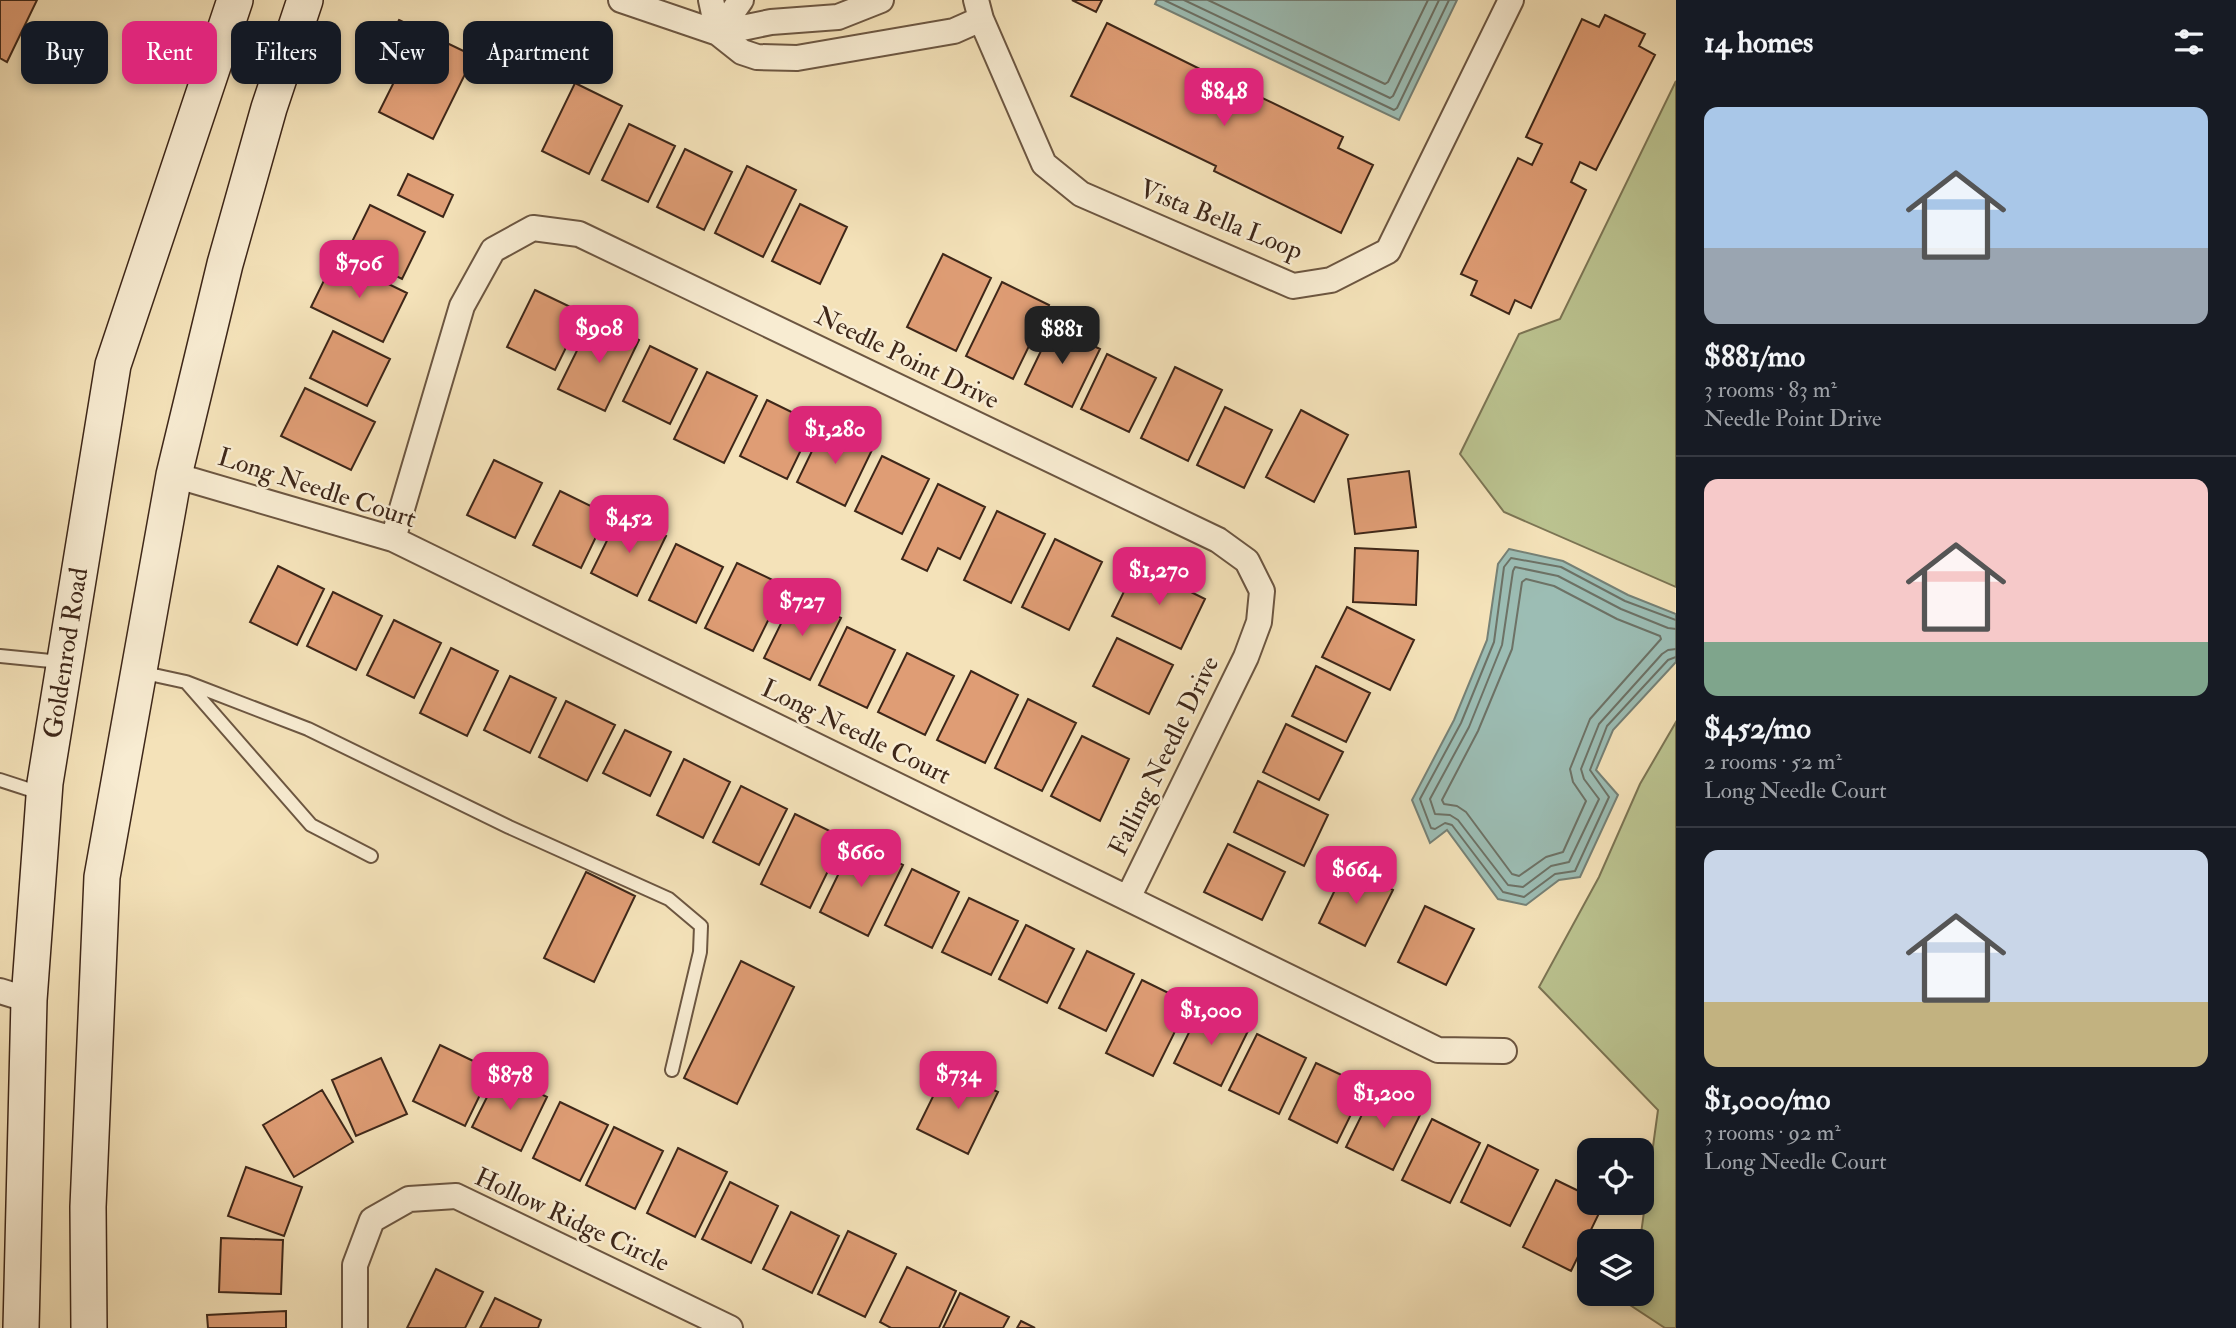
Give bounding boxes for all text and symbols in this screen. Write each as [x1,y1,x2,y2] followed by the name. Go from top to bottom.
[21,21,108,84] chip: Buy
[122,21,217,84] chip: Rent
[231,21,341,84] chip: Filters
[355,21,449,84] chip: New
[463,21,613,84] chip: Apartment
[2170,23,2208,61] icon: filters
[1704,24,1813,61] text: 14 homes
[1183,68,1265,128] pin: $848
[1200,76,1248,105] text: $848
[1893,152,2019,278] icon: home
[1134,173,1307,268] street label: Vista Bella Loop
[318,240,400,300] pin: $706
[336,248,382,277] text: $706
[810,300,1004,416] street label: Needle Point Drive
[558,306,640,365] pin: $908
[1021,306,1103,366] pin: $881
[575,313,623,342] text: $908
[1041,314,1083,343] text: $881
[1704,338,1805,375] text: $881/mo
[1704,375,1837,404] text: 3 rooms · 83 m²
[1704,404,1882,433] text: Needle Point Drive
[778,406,892,466] pin: $1,280
[805,414,865,443] text: $1,280
[214,441,420,535] street label: Long Needle Court
[588,496,670,555] pin: $452
[605,503,653,532] text: $452
[1893,524,2019,650] icon: home
[1102,548,1216,607] pin: $1,270
[1129,555,1189,584] text: $1,270
[37,565,95,741] street label: Goldenrod Road
[761,578,843,638] pin: $727
[779,586,825,615] text: $727
[1102,651,1226,861] street label: Falling Needle Drive
[756,672,956,792] street label: Long Needle Court
[1704,710,1811,747] text: $452/mo
[1704,747,1842,776] text: 2 rooms · 52 m²
[1704,776,1887,805] text: Long Needle Court
[820,830,902,889] pin: $660
[837,837,885,866] text: $660
[1315,846,1397,906] pin: $664
[1332,854,1380,883] text: $664
[1893,895,2019,1021] icon: home
[1154,988,1268,1047] pin: $1,000
[1180,995,1242,1024] text: $1,000
[469,1052,551,1112] pin: $878
[917,1052,999,1111] pin: $734
[936,1059,980,1088] text: $734
[487,1060,533,1089] text: $878
[1327,1070,1441,1130] pin: $1,200
[1353,1078,1415,1107] text: $1,200
[1704,1081,1830,1118] text: $1,000/mo
[1704,1118,1841,1147] text: 3 rooms · 92 m²
[1577,1138,1654,1306] map controls
[1577,1138,1654,1215] button: locate
[1704,1147,1887,1176] text: Long Needle Court
[470,1161,675,1279] street label: Hollow Ridge Circle
[1577,1229,1654,1306] button: layers

